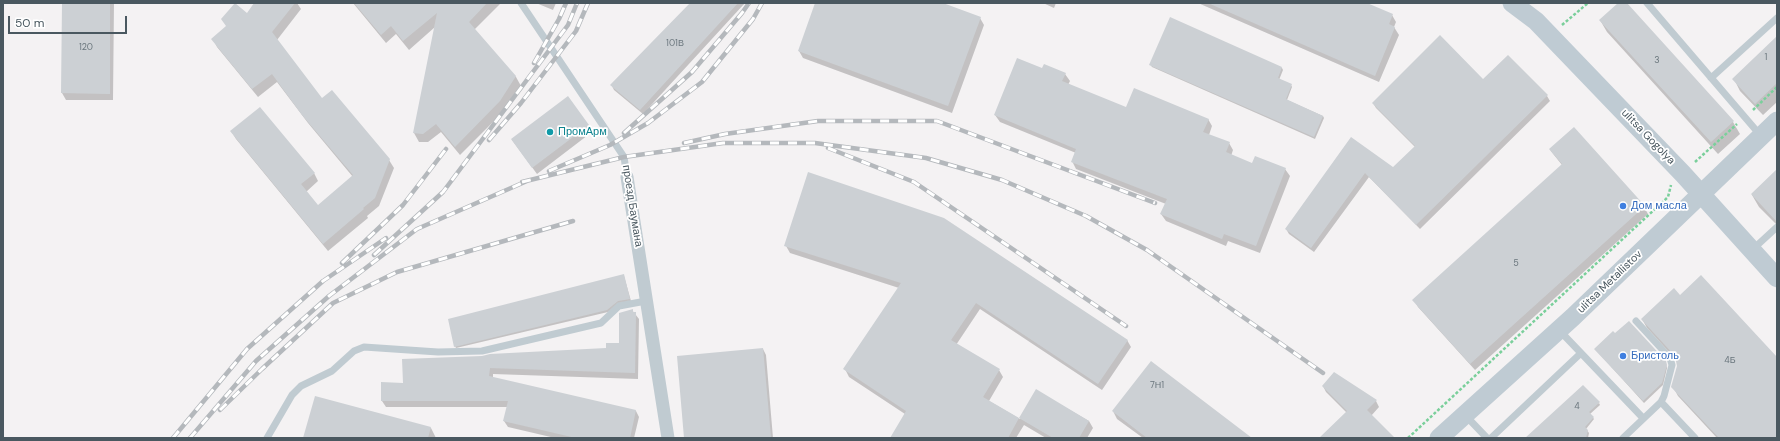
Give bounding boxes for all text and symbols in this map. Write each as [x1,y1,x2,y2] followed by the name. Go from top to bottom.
[10,8,129,34] scale bar
[15,15,44,31] text: 50 m
[666,39,684,49] house number: 101В
[79,43,93,53] house number: 120
[1765,53,1767,63] house number: 1
[1654,56,1660,66] house number: 3
[1618,107,1678,167] street label: ulitsa Gogolya
[558,125,607,139] place label: ПромАрм
[545,127,555,137] marker: ПромАрм
[619,164,645,248] street label: проезд Баумана
[1631,199,1687,213] place label: Дом масла
[1618,201,1628,211] marker: Дом масла
[1575,248,1645,316] street label: ulitsa Metallistov
[1513,259,1519,269] house number: 5
[1631,349,1679,363] place label: Бристоль
[1618,351,1628,361] marker: Бристоль
[1724,356,1736,366] house number: 4Б
[1150,381,1164,391] house number: 7Н1
[1574,402,1580,412] house number: 4

